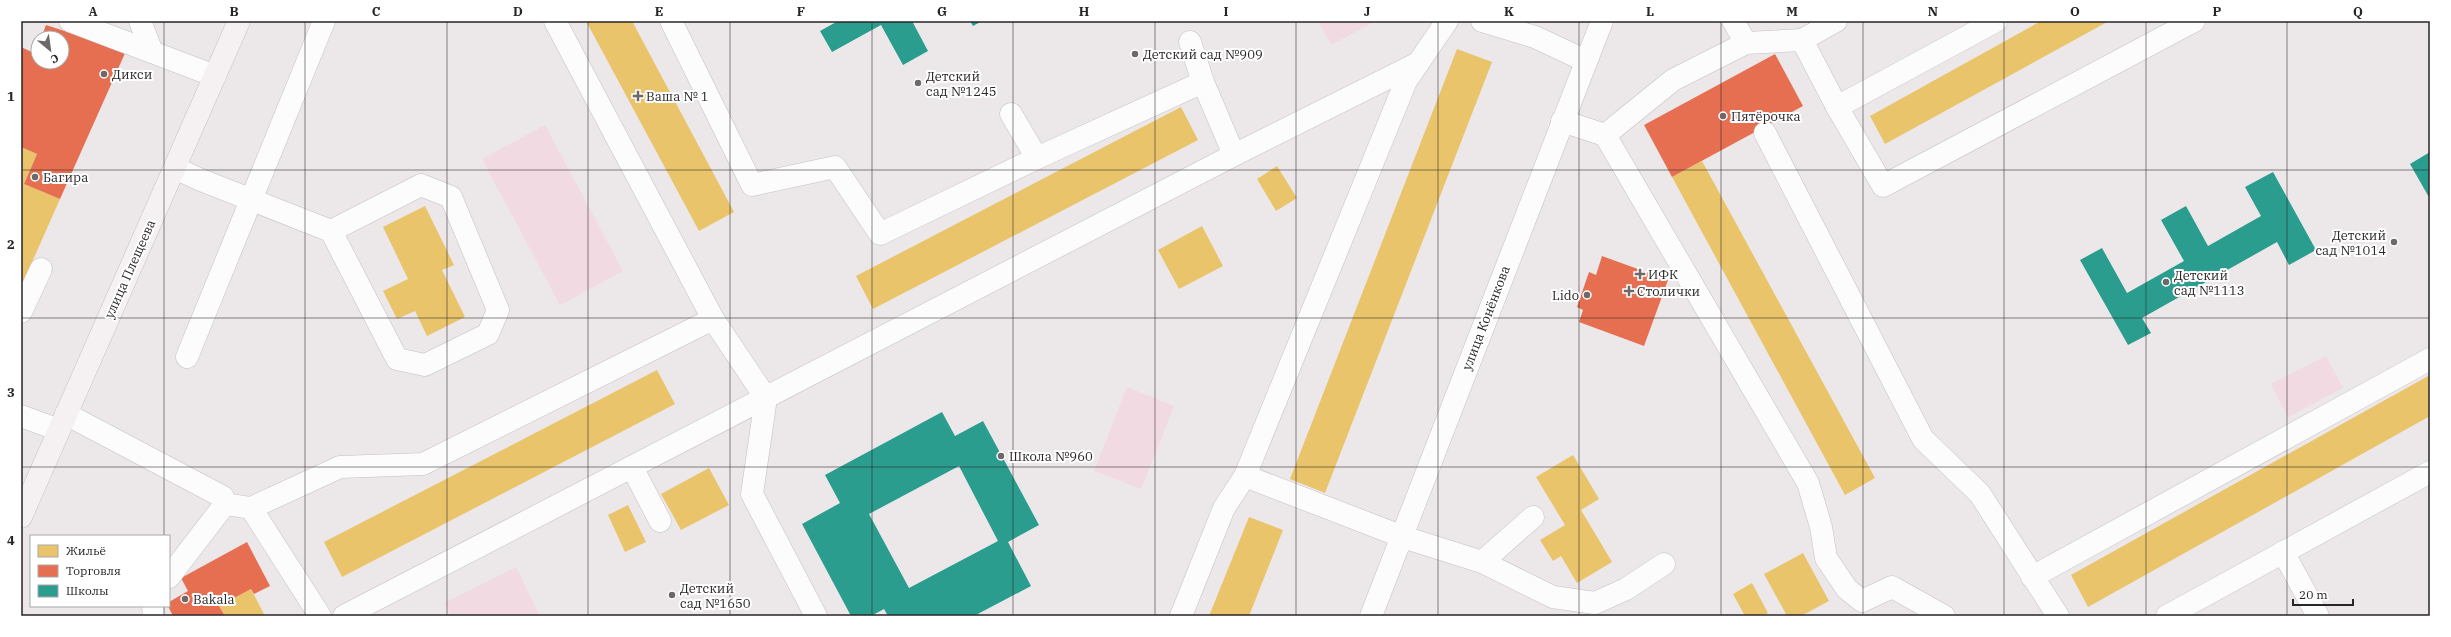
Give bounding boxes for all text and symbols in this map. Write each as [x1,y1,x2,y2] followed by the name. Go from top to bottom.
[88,3,98,20] text: A
[229,3,239,20] text: B
[372,3,381,20] text: C
[513,3,523,20] text: D
[655,3,663,20] text: E
[797,3,805,20] text: F
[937,3,947,20] text: G
[1079,3,1090,20] text: H
[1224,3,1229,20] text: I
[1364,3,1371,20] text: J
[1504,3,1514,20] text: K
[1646,3,1654,20] text: L
[1786,3,1798,20] text: M
[1928,3,1938,20] text: N
[2070,3,2080,20] text: O
[2213,3,2222,20] text: P
[2353,3,2363,20] text: Q
[30,30,70,70] north arrow
[1143,46,1263,63] place label: Детский сад №909
[1130,49,1140,59] marker: Детский сад №909
[48,51,61,67] text: С
[112,66,152,83] place label: Дикси
[926,68,997,100] place label: Детский сад №1245
[99,69,109,79] marker: Дикси
[913,78,923,88] marker: Детский сад №1245
[7,88,15,105] text: 1
[646,88,709,105] place label: Ваша № 1
[633,91,643,101] marker: Ваша № 1
[1731,108,1801,125] place label: Пятёрочка
[1718,111,1728,121] marker: Пятёрочка
[43,169,88,186] place label: Багира
[30,172,40,182] marker: Багира
[101,217,159,321] street label: улица Плещеева
[2315,227,2386,259] place label: Детский сад №1014
[7,236,15,253] text: 2
[2389,237,2399,247] marker: Детский сад №1014
[1458,263,1514,373] street label: улица Конёнкова
[1648,266,1678,283] place label: ИФК
[2174,267,2245,299] place label: Детский сад №1113
[1635,269,1645,279] marker: ИФК
[2161,277,2171,287] marker: Детский сад №1113
[1637,283,1700,300] place label: Столички
[1624,286,1634,296] marker: Столички
[1552,287,1579,304] place label: Lido
[1582,290,1592,300] marker: Lido
[7,384,15,401] text: 3
[1009,448,1093,465] place label: Школа №960
[996,451,1006,461] marker: Школа №960
[7,532,15,549] text: 4
[30,535,170,607] legend
[66,543,106,558] text: Жильё
[66,563,121,578] text: Торговля
[680,580,751,612] place label: Детский сад №1650
[2293,581,2353,607] scale bar
[66,583,109,598] text: Школы
[2299,587,2328,602] text: 20 m
[667,590,677,600] marker: Детский сад №1650
[193,591,235,608] place label: Bakala
[180,594,190,604] marker: Bakala

